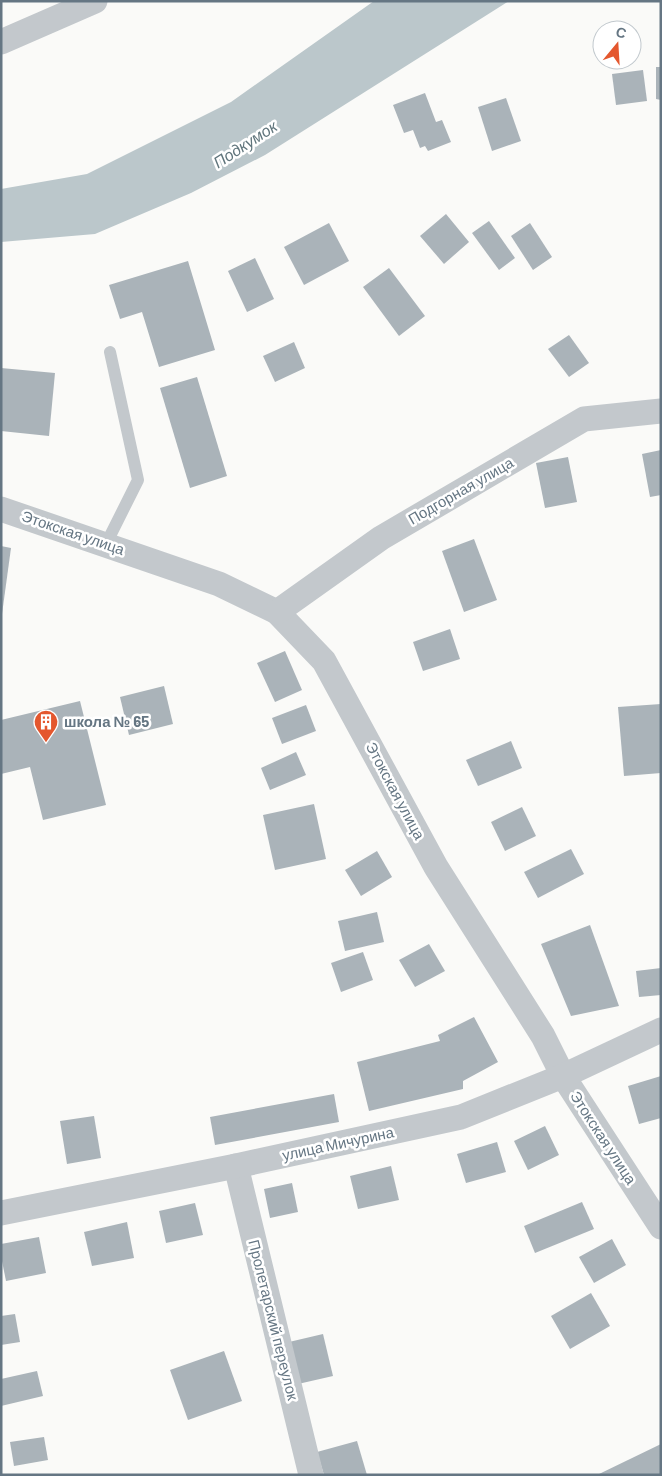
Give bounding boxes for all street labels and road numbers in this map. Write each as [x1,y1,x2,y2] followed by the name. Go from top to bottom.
[405,452,517,528] street label: Подгорная улица
[19,506,128,558] street label: Этокская улица
[363,739,429,843] street label: Этокская улица
[567,1087,641,1188] street label: Этокская улица
[280,1122,396,1164] street label: улица Мичурина
[245,1238,303,1402] street label: Пролетарский переулок

